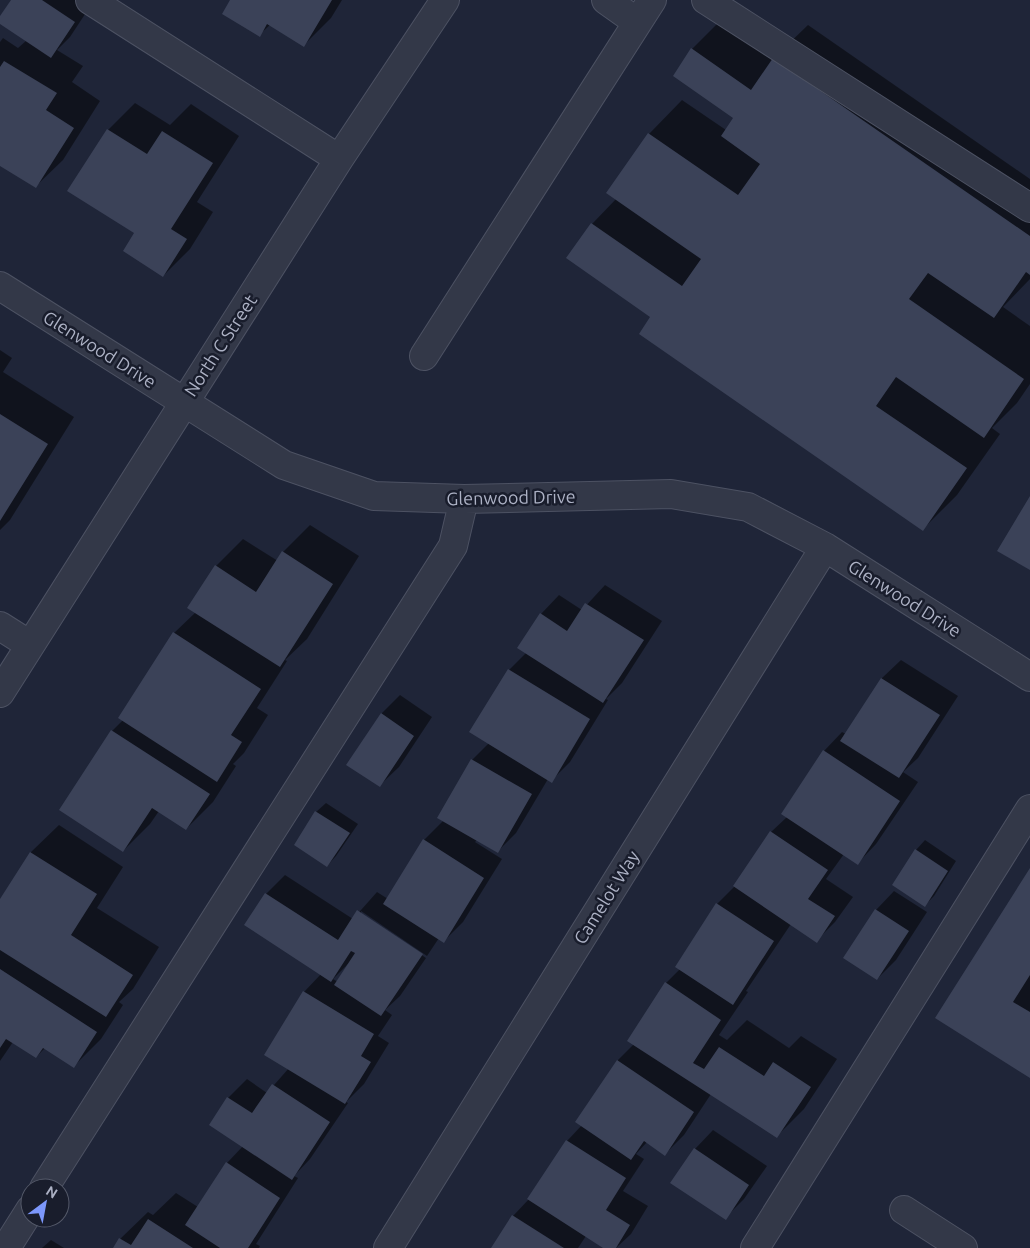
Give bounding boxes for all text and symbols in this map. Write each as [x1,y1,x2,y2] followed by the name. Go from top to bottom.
[180,290,260,400] street label: North C Street
[40,306,160,392] street label: Glenwood Drive
[446,486,576,508] street label: Glenwood Drive
[845,555,965,641] street label: Glenwood Drive
[569,846,643,947] street label: Camelot Way
[20,1178,70,1228] north arrow
[43,1182,61,1202] text: N

